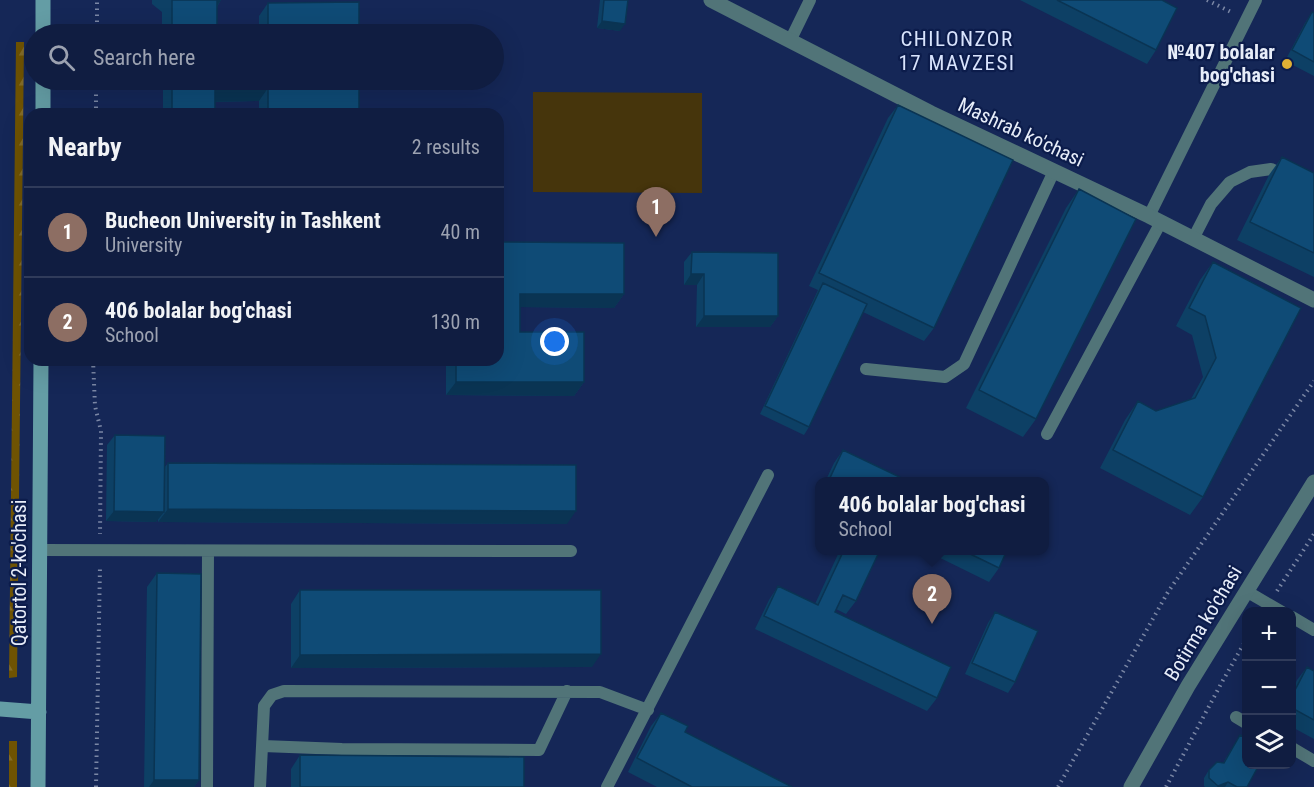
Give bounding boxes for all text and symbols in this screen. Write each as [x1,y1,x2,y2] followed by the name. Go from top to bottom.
[24,24,504,90] search box
[898,27,1016,75] district label: CHILONZOR 17 MAVZESI
[1167,40,1275,87] place label: №407 bolalar bog'chasi
[45,41,78,74] icon: search
[93,45,195,70] text: Search here
[1280,57,1294,71] marker: №407 bolalar bog'chasi
[954,92,1088,172] street label: Mashrab ko'chasi
[48,132,122,162] text: Nearby
[412,135,480,159] text: 2 results
[636,188,676,237] pin: 1
[105,208,381,233] text: Bucheon University in Tashkent
[62,220,73,244] text: 1
[441,220,480,244] text: 40 m
[105,233,182,257] text: University
[105,298,292,323] text: 406 bolalar bog'chasi
[62,310,73,334] text: 2
[431,310,480,334] text: 130 m
[105,323,159,347] text: School
[540,327,569,356] your location
[815,477,1049,555] popup
[838,492,1026,517] text: 406 bolalar bog'chasi
[7,500,31,646] street label: Qatortol 2-ko'chasi
[838,517,892,541] text: School
[1159,561,1247,685] street label: Botirma ko'chasi
[912,574,952,624] pin: 2
[1242,607,1296,769] map controls
[1242,607,1296,661] button: +
[1242,661,1296,715] button: −
[1242,715,1296,769] button: layers

